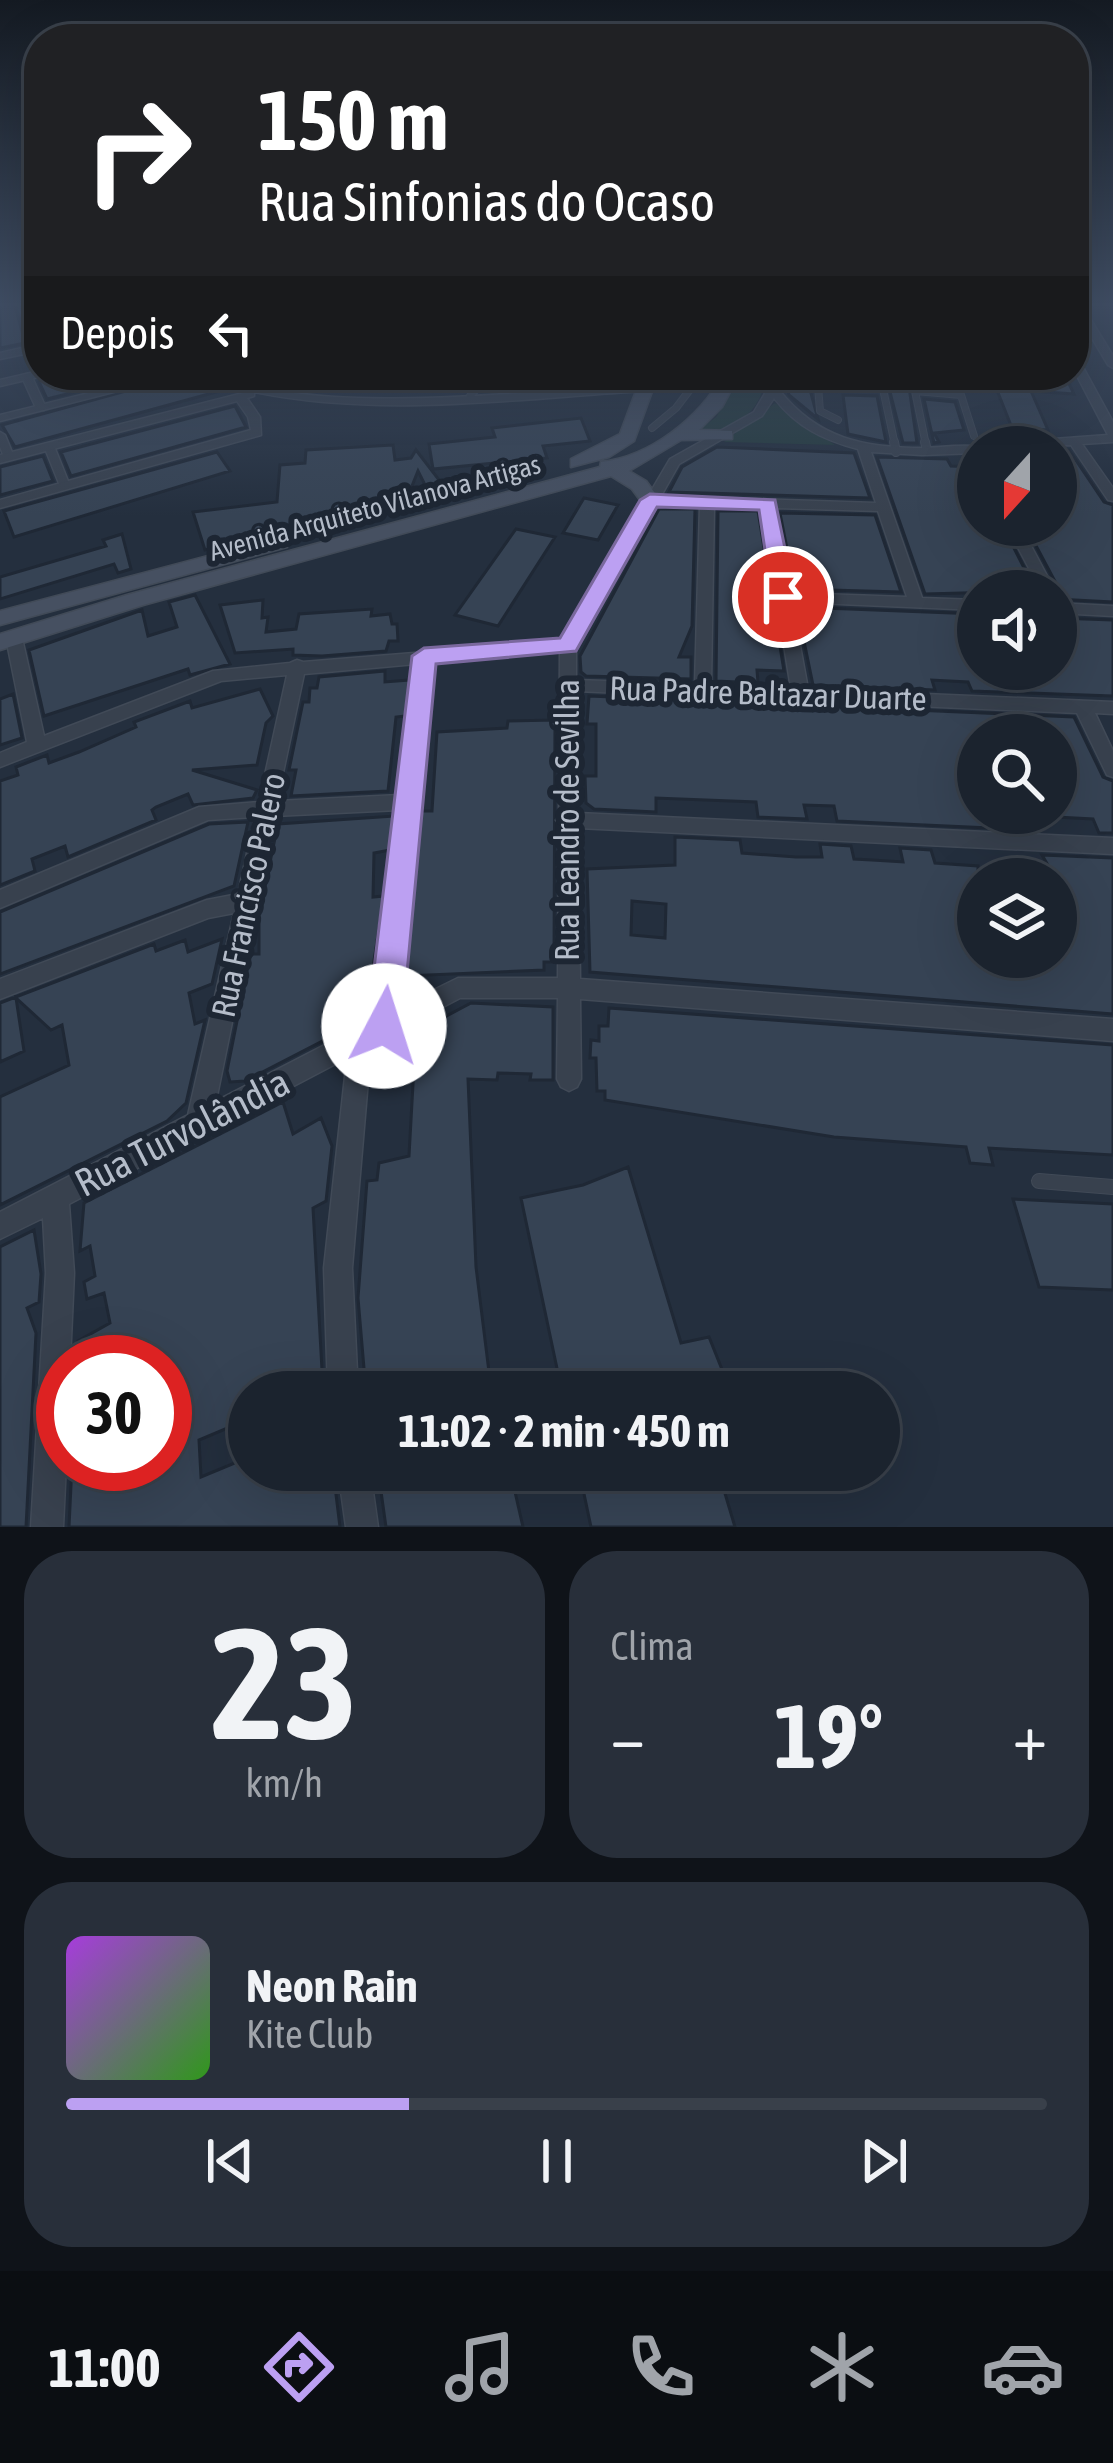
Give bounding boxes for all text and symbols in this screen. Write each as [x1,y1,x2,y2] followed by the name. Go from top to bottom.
[60,72,216,228] icon: right
[258,72,448,168] text: 150 m
[258,171,715,232] text: Rua Sinfonias do Ocaso
[198,300,264,366] icon: left
[60,307,174,359] text: Depois
[957,426,1077,546] north arrow
[957,426,1077,978] map controls
[206,448,544,567] street label: Avenida Arquiteto Vilanova Artigas
[732,546,834,648] pin
[750,564,816,630] icon: arrive
[957,570,1077,690] button: sound
[609,668,927,718] street label: Rua Padre Baltazar Duarte
[548,679,586,961] street label: Rua Leandro de Sevilha
[957,714,1077,834] button: search
[204,769,292,1021] street label: Rua Francisco Palero
[957,858,1077,978] button: layers
[321,963,447,1089] position arrow
[68,1059,296,1205] street label: Rua Turvolândia
[36,1335,192,1491] speed limit sign: 30
[398,1405,730,1457] text: 11:02 · 2 min · 450 m
[211,1593,358,1772] text: 23
[611,1624,694,1668] text: Clima
[774,1684,883,1787] text: 19°
[611,1698,645,1774] text: −
[1013,1698,1047,1774] text: +
[246,1761,323,1805] text: km/h
[246,1960,418,2012] text: Neon Rain
[246,2012,373,2056] text: Kite Club
[197,2128,263,2194] icon: previous
[524,2128,590,2194] icon: pause
[851,2128,917,2194] icon: next
[257,2325,341,2409] icon: directions
[438,2325,522,2409] icon: music
[619,2325,703,2409] icon: phone
[800,2325,884,2409] icon: climate
[981,2325,1065,2409] icon: car
[48,2337,161,2398] text: 11:00

